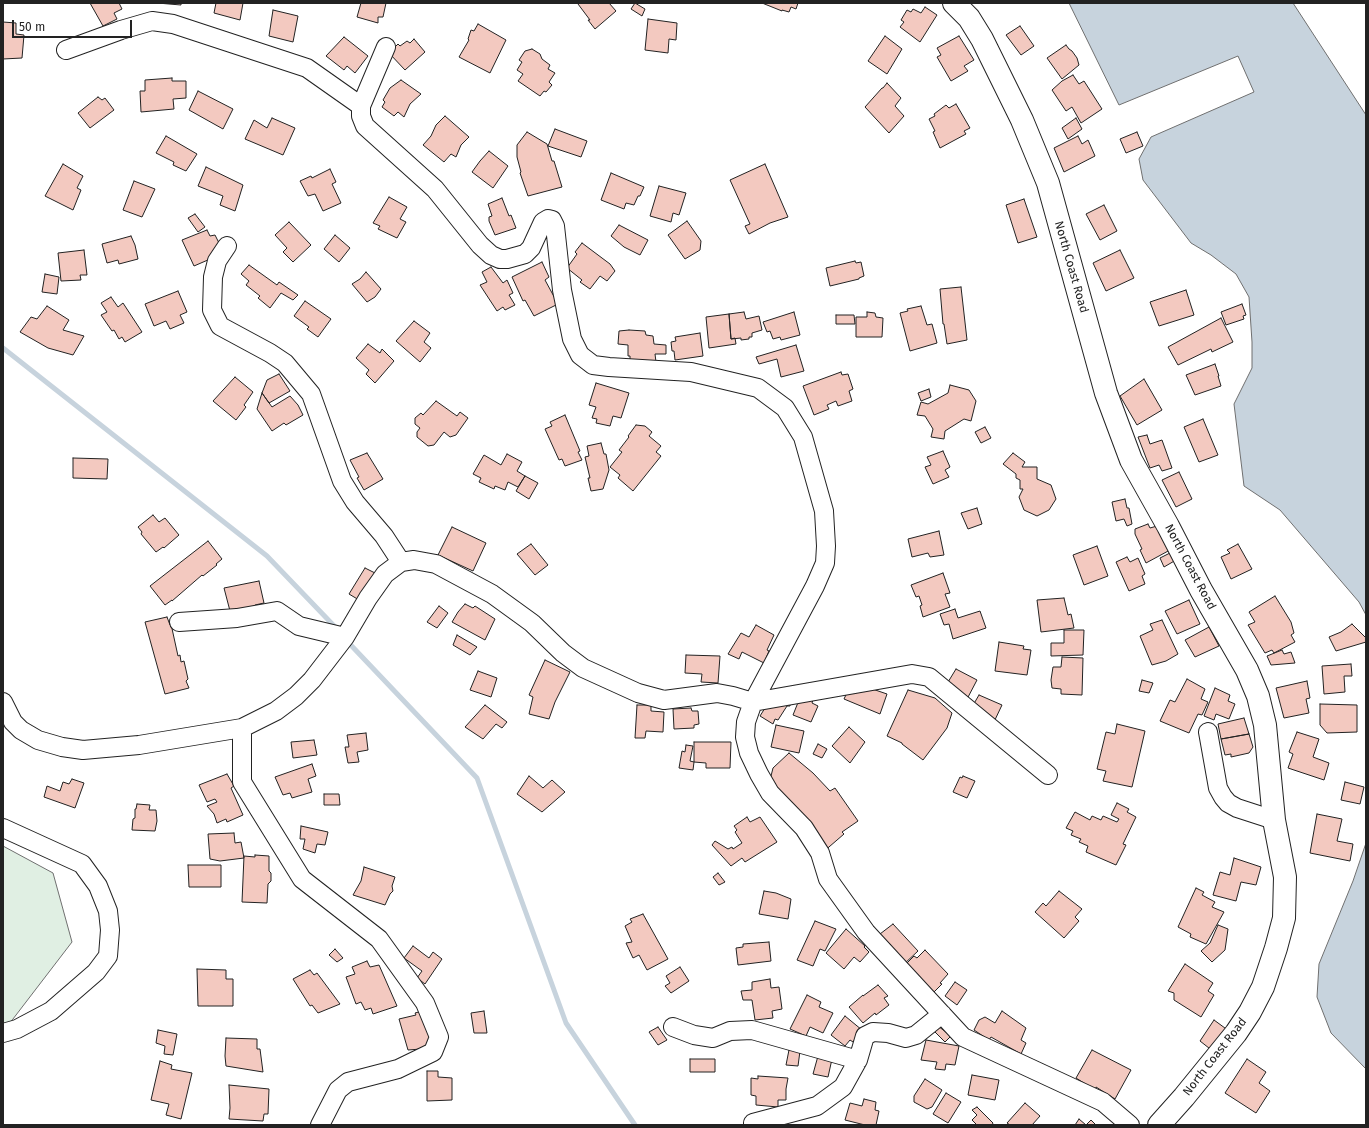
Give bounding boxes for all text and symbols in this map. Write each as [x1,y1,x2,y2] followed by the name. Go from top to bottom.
[14,12,134,38] scale bar
[19,20,45,34] text: 50 m
[1051,219,1091,315] street label: North Coast Road
[1161,522,1219,612] street label: North Coast Road
[1180,1015,1250,1099] street label: North Coast Road

